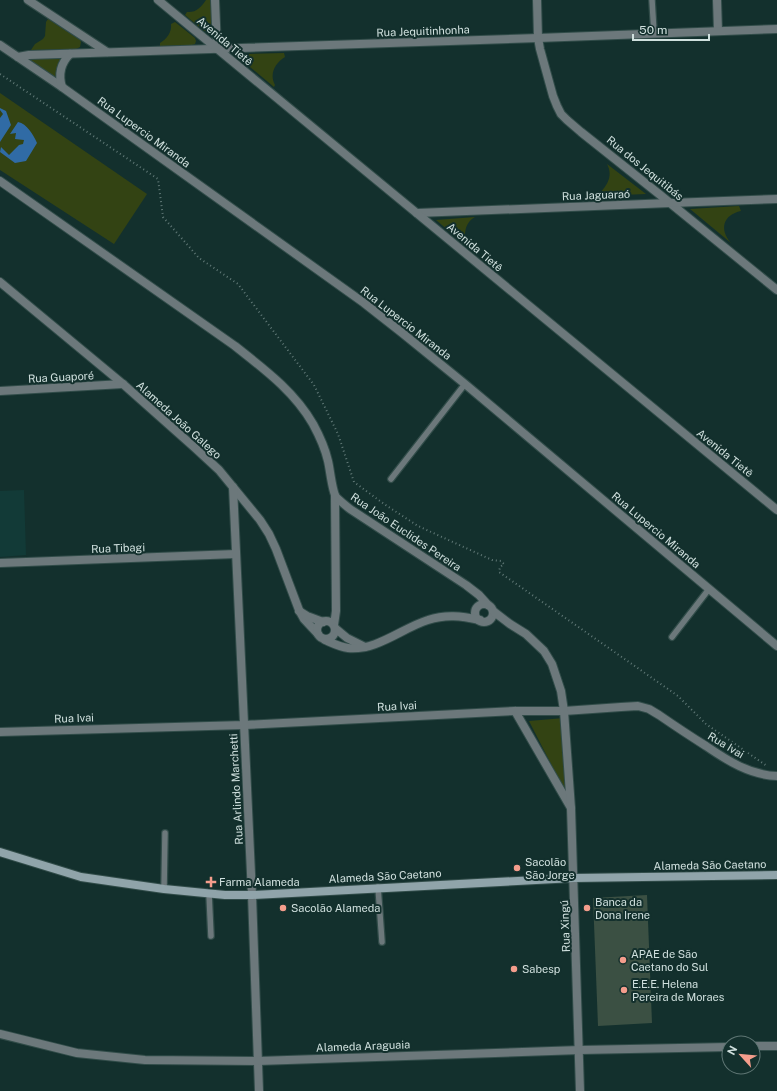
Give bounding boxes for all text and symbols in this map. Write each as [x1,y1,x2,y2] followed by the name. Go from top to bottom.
[195,14,255,68] street label: Avenida Tietê
[633,16,709,42] scale bar
[376,23,470,39] street label: Rua Jequitinhonha
[639,23,667,37] text: 50 m
[95,94,193,170] street label: Rua Lupercio Miranda
[604,134,686,203] street label: Rua dos Jequitibás
[562,188,630,202] street label: Rua Jaguaraó
[445,220,505,274] street label: Avenida Tietê
[358,284,454,362] street label: Rua Lupercio Miranda
[28,369,94,385] street label: Rua Guaporé
[134,379,224,461] street label: Alameda João Galego
[694,427,756,479] street label: Avenida Tietê
[609,490,703,570] street label: Rua Lupercio Miranda
[349,491,463,573] street label: Rua João Euclides Pereira
[91,541,145,555] street label: Rua Tibagi
[377,699,417,713] street label: Rua Ivai
[54,711,94,725] street label: Rua Ivai
[706,730,746,760] street label: Rua Ivai
[227,733,245,845] street label: Rua Arlindo Marchetti
[525,856,575,881] place label: Sacolão São Jorge
[653,858,767,872] street label: Alameda São Caetano
[512,863,522,873] marker: Sacolão São Jorge
[328,867,442,885] street label: Alameda São Caetano
[219,876,300,888] place label: Farma Alameda
[206,877,216,887] marker: Farma Alameda
[595,896,650,921] place label: Banca da Dona Irene
[558,900,572,952] street label: Rua Xingú
[291,902,380,914] place label: Sacolão Alameda
[278,903,288,913] marker: Sacolão Alameda
[582,903,592,913] marker: Banca da Dona Irene
[631,948,708,973] place label: APAE de São Caetano do Sul
[618,955,628,965] marker: APAE de São Caetano do Sul
[522,963,561,975] place label: Sabesp
[509,964,519,974] marker: Sabesp
[632,978,725,1003] place label: E.E.E. Helena Pereira de Moraes
[619,985,629,995] marker: E.E.E. Helena Pereira de Moraes
[721,1035,761,1075] north arrow
[316,1038,410,1054] street label: Alameda Araguaia
[725,1044,739,1057] text: N

